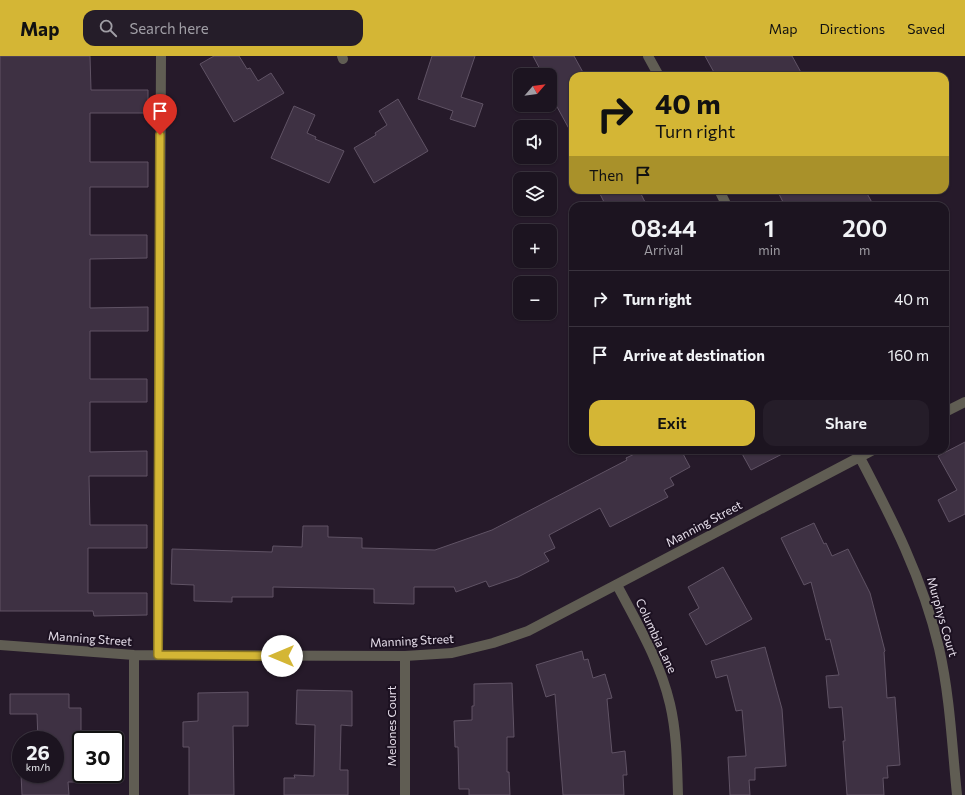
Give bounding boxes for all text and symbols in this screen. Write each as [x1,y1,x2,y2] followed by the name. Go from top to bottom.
[83,10,363,46] search box
[20,17,59,40] text: Map
[97,17,119,39] icon: search
[129,19,209,37] text: Search here
[769,20,798,37] text: Map
[820,20,885,37] text: Directions
[907,20,945,37] text: Saved
[513,68,557,112] north arrow
[513,68,557,320] map controls
[655,86,721,120] text: 40 m
[589,88,641,140] icon: right
[143,94,177,135] pin
[149,100,171,122] icon: arrive
[513,120,557,164] button: sound
[655,120,735,142] text: Turn right
[632,164,654,186] icon: arrive
[589,166,624,184] text: Then
[513,172,557,216] button: layers
[631,213,697,242] text: 08:44
[764,213,775,242] text: 1
[842,213,887,242] text: 200
[513,224,557,268] button: +
[644,242,683,258] text: Arrival
[758,242,780,258] text: min
[859,242,870,258] text: m
[513,276,557,320] button: −
[589,288,611,310] icon: right
[623,290,692,308] text: Turn right
[894,290,929,308] text: 40 m
[589,344,611,366] icon: arrive
[623,346,765,364] text: Arrive at destination
[888,346,929,364] text: 160 m
[589,400,755,446] button: Exit
[763,400,929,446] button: Share
[663,497,744,549] street label: Manning Street
[925,575,961,658] street label: Murphys Court
[634,596,680,675] street label: Columbia Lane
[48,628,133,648] street label: Manning Street
[370,631,454,649] street label: Manning Street
[261,635,303,677] position arrow
[384,686,398,766] street label: Melones Court
[72,731,124,783] speed limit sign: 30
[26,740,50,764] text: 26
[26,761,50,773] text: km/h

